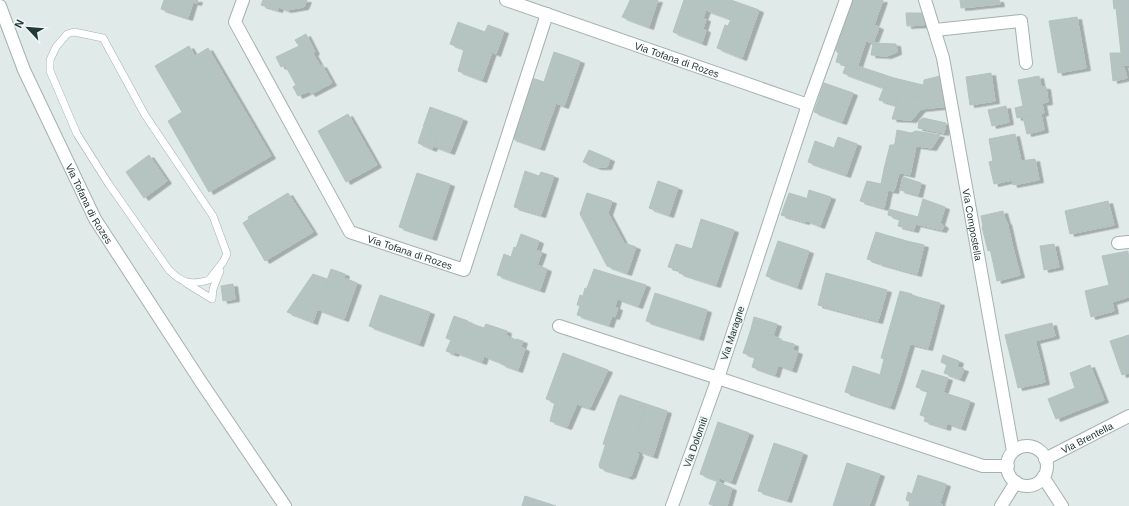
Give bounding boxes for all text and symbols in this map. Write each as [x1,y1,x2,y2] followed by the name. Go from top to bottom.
[8,8,48,48] north arrow
[12,17,26,30] text: N
[633,40,720,80] street label: Via Tofana di Rozes
[63,162,114,246] street label: Via Tofana di Rozes
[960,188,984,262] street label: Via Compostella
[366,233,454,272] street label: Via Tofana di Rozes
[719,304,747,362] street label: Via Maragne
[681,415,710,469] street label: Via Dolomiti
[1059,420,1115,456] street label: Via Brentella

